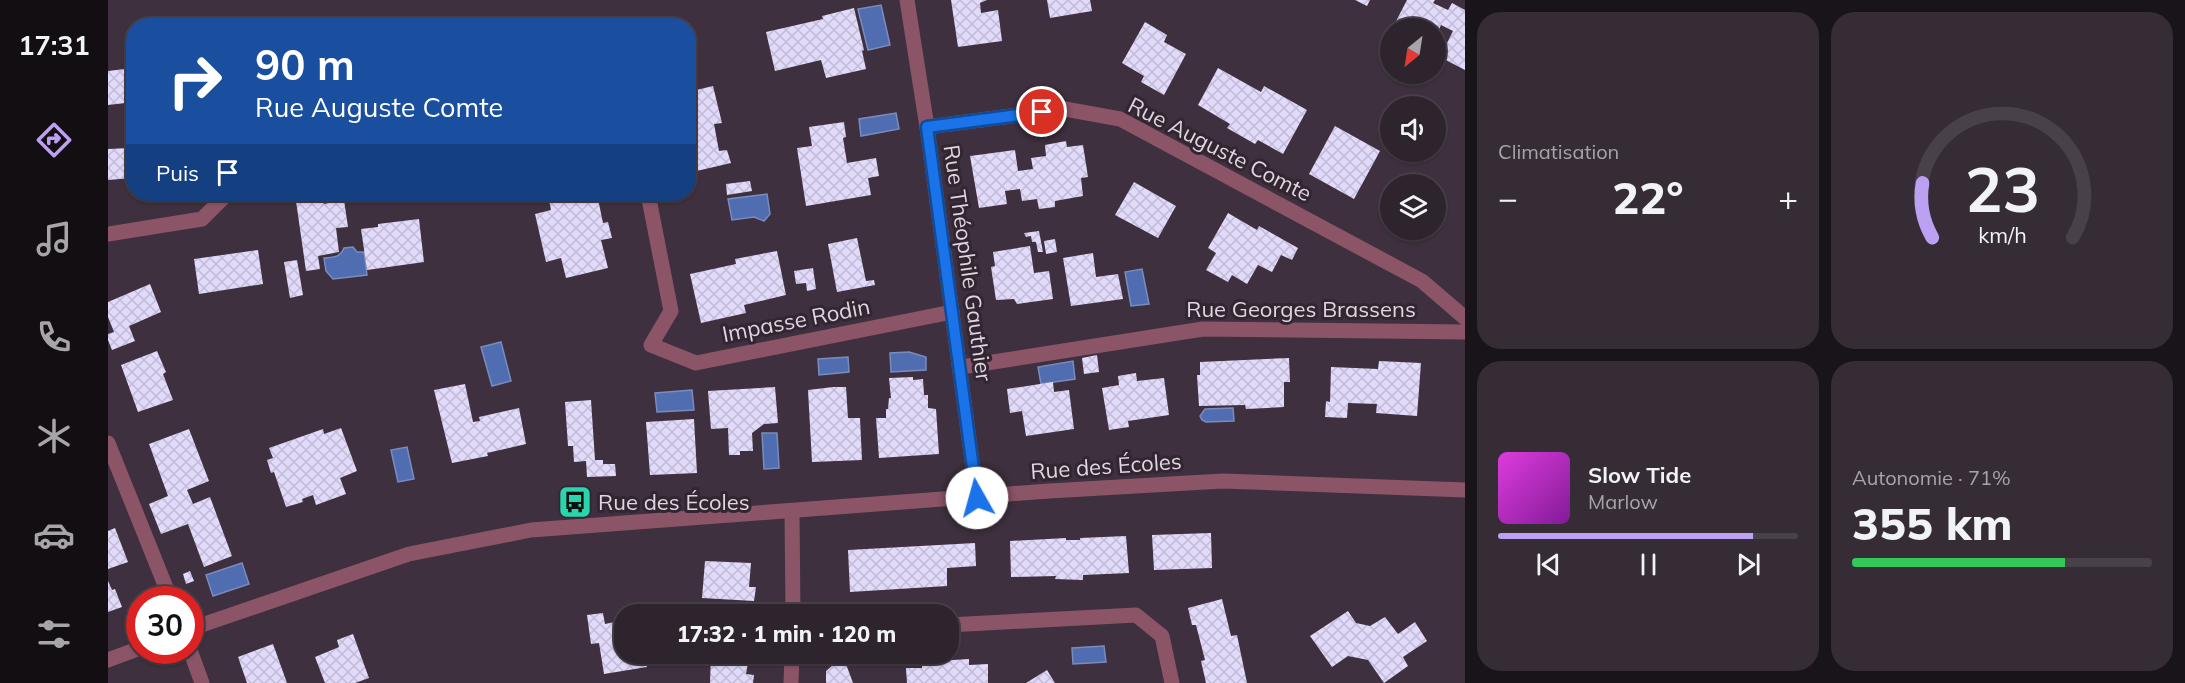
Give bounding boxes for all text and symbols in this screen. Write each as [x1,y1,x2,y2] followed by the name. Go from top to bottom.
[1380,18,1446,84] north arrow
[1380,18,1446,240] map controls
[18,28,90,62] text: 17:31
[255,38,355,91] text: 90 m
[156,42,234,120] icon: right
[1016,86,1067,137] pin
[255,90,503,124] text: Rue Auguste Comte
[1124,91,1316,207] street label: Rue Auguste Comte
[1025,95,1058,128] icon: arrive
[1380,96,1446,162] button: sound
[33,119,75,161] icon: directions
[1498,139,1619,164] text: Climatisation
[938,143,998,383] street label: Rue Théophile Gauthier
[1965,149,2039,228] text: 23
[211,156,244,189] icon: arrive
[156,159,199,187] text: Puis
[1612,169,1684,225] text: 22°
[1380,174,1446,240] button: layers
[1498,177,1518,218] text: −
[1778,177,1798,218] text: +
[33,218,75,260] icon: music
[1978,221,2026,248] text: km/h
[720,292,872,348] street label: Impasse Rodin
[1186,295,1416,323] street label: Rue Georges Brassens
[33,316,75,358] icon: phone
[33,415,75,457] icon: climate
[1029,447,1183,485] street label: Rue des Écoles
[1588,461,1691,489] text: Slow Tide
[1852,465,2011,490] text: Autonomie · 71%
[945,466,1009,530] position arrow
[557,484,593,520] bus stop icon: Rue des Écoles
[598,488,750,516] place label: Rue des Écoles
[1588,489,1658,514] text: Marlow
[1852,495,2013,551] text: 355 km
[33,514,75,556] icon: car
[1532,548,1565,581] icon: previous
[1632,548,1665,581] icon: pause
[1732,548,1765,581] icon: next
[126,586,204,664] speed limit sign: 30
[33,613,75,655] icon: filters
[677,620,896,648] text: 17:32 · 1 min · 120 m

